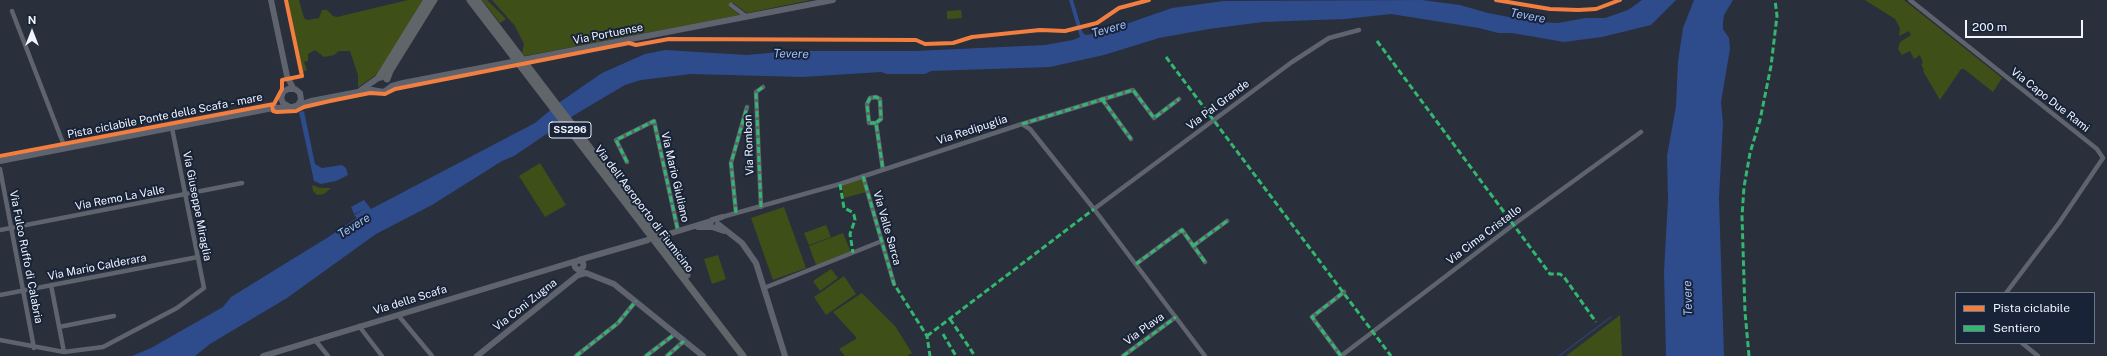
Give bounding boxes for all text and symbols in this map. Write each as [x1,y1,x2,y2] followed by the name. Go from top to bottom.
[1509,6,1547,26] water label: Tevere
[12,12,52,52] north arrow
[1967,12,2085,38] scale bar
[28,14,36,26] text: N
[1090,17,1128,41] water label: Tevere
[1972,20,2007,34] text: 200 m
[572,21,644,47] street label: Via Portuense
[773,46,809,62] water label: Tevere
[2008,65,2092,135] street label: Via Capo Due Rami
[1184,77,1252,133] street label: Via Pal Grande
[66,91,264,141] street label: Pista ciclabile Ponte della Scafa - mare
[935,112,1009,148] street label: Via Redipuglia
[741,114,757,176] street label: Via Rombon
[549,122,591,138] road number: SS296
[658,130,692,224] street label: Via Mario Giuliano
[592,143,696,275] street label: Via dell'Aeroporto di Fiumicino
[180,150,214,262] street label: Via Giuseppe Miraglia
[74,183,166,213] street label: Via Remo La Valle
[7,189,45,325] street label: Via Fulco Ruffo di Calabria
[870,189,904,267] street label: Via Valle Sarca
[1444,203,1524,267] street label: Via Cima Cristallo
[335,210,373,242] water label: Tevere
[46,251,148,283] street label: Via Mario Calderara
[491,276,559,334] street label: Via Coni Zugna
[1680,280,1696,316] water label: Tevere
[371,283,449,317] street label: Via della Scafa
[1955,292,2095,344] legend
[1993,301,2070,315] text: Pista ciclabile
[1121,310,1167,348] street label: Via Plava
[1993,321,2040,335] text: Sentiero

